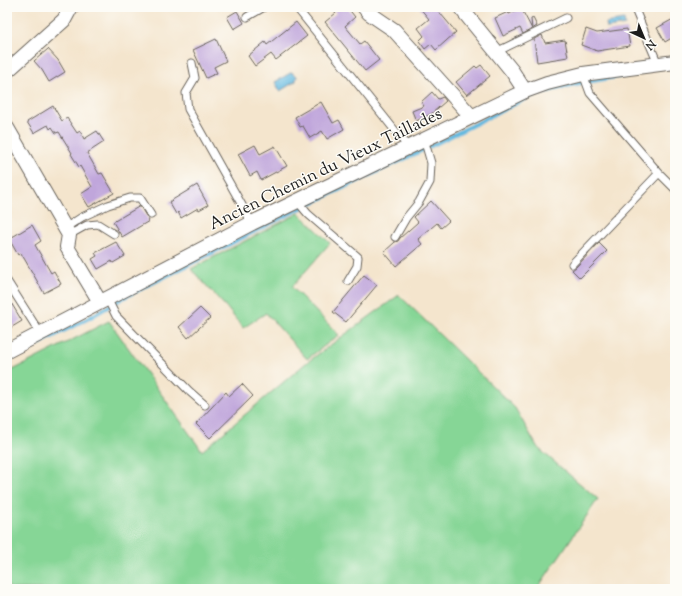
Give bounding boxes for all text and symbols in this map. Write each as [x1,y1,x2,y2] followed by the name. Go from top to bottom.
[624,18,664,58] north arrow
[641,35,660,53] text: N
[205,103,447,237] street label: Ancien Chemin du Vieux Taillades

